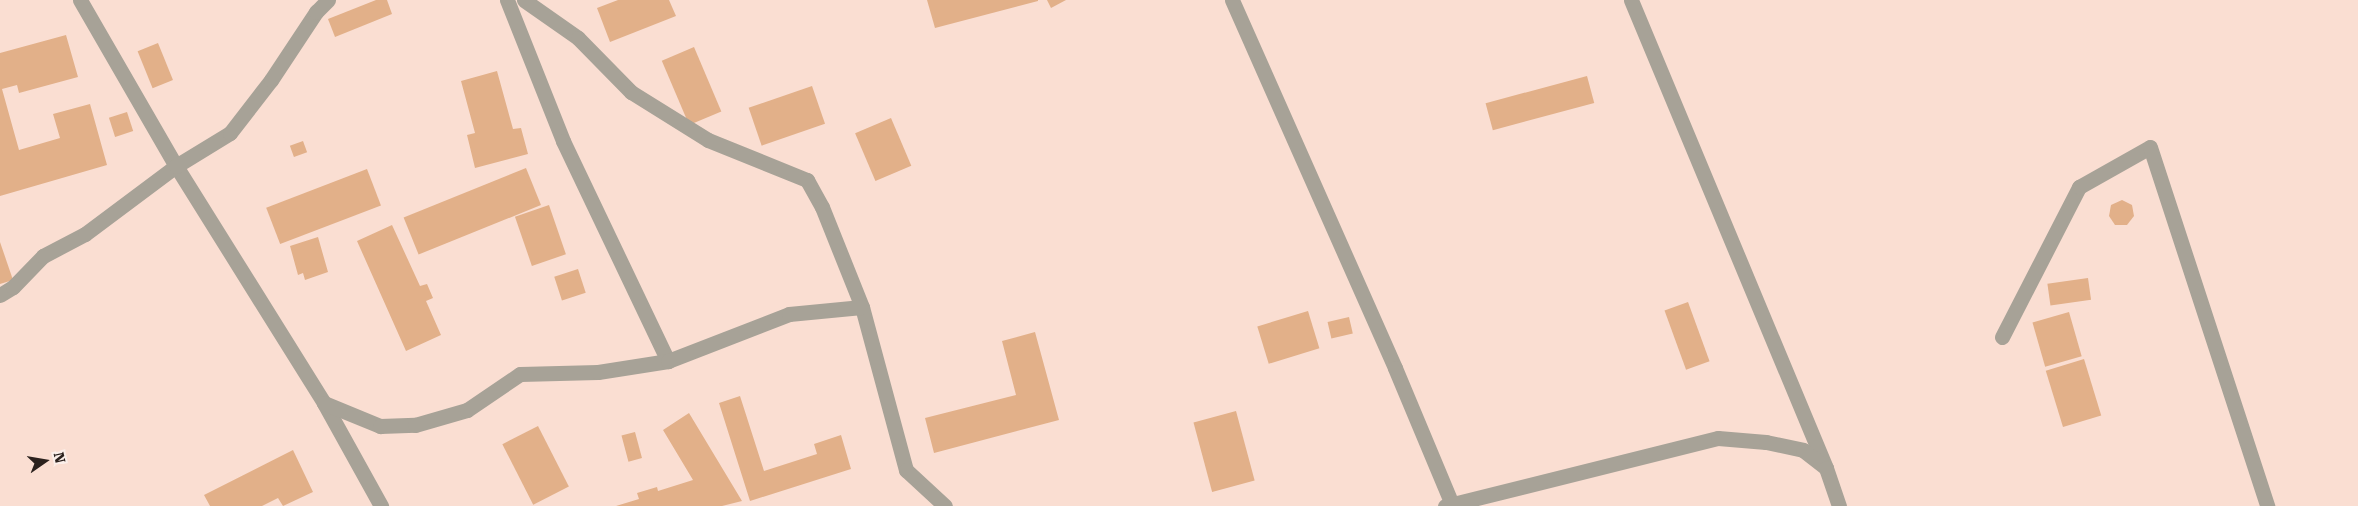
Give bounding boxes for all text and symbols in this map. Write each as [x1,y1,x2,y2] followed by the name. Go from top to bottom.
[20,436,70,486] north arrow
[51,451,69,465] text: N

